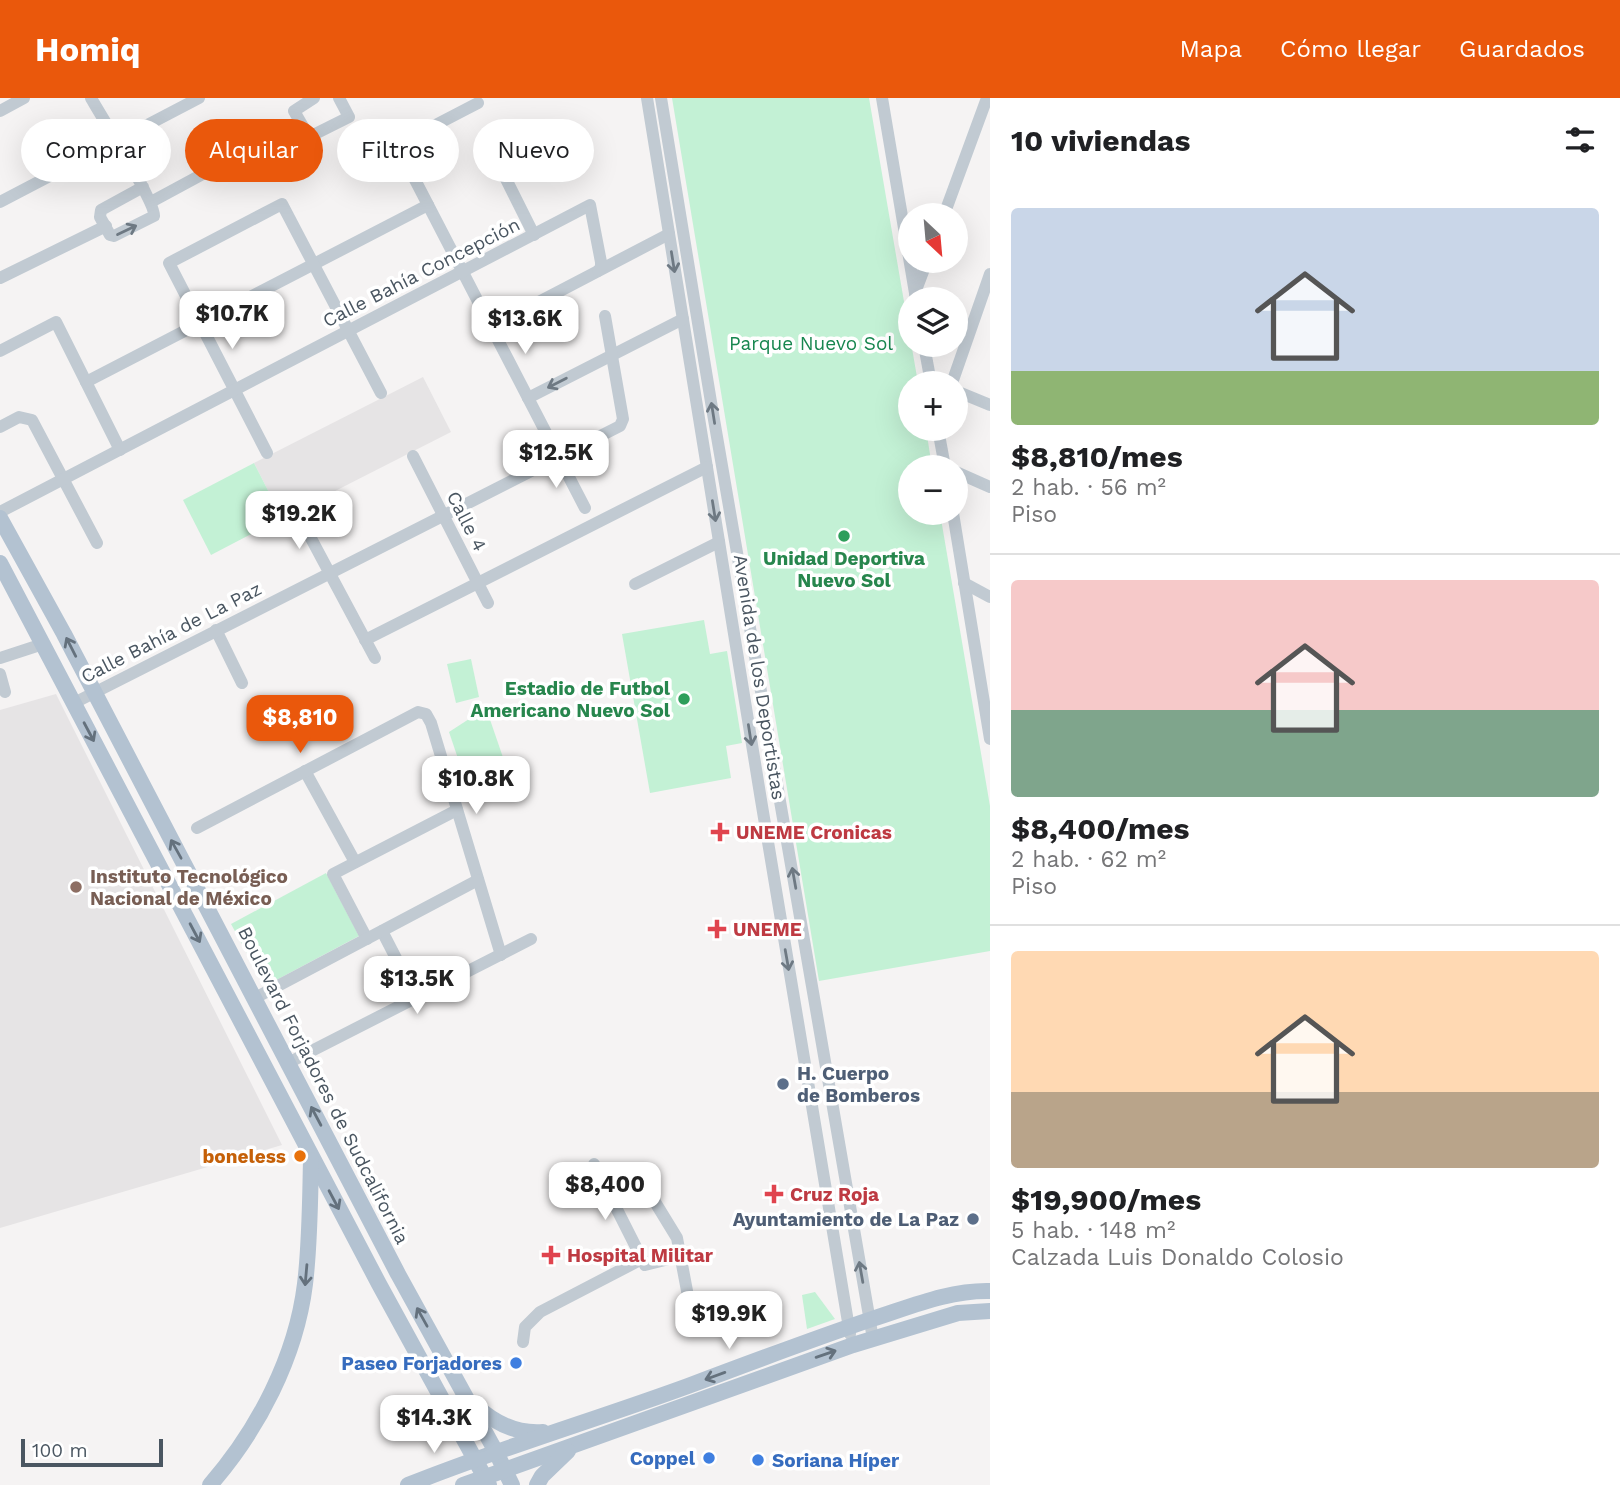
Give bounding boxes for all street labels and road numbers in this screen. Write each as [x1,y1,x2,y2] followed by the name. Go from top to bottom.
[319,213,524,332] street label: Calle Bahía Concepción
[442,487,491,555] street label: Calle 4
[729,553,790,801] street label: Avenida de los Deportistas
[77,577,265,688] street label: Calle Bahía de La Paz
[233,923,414,1248] street label: Boulevard Forjadores de Sudcalifornia

